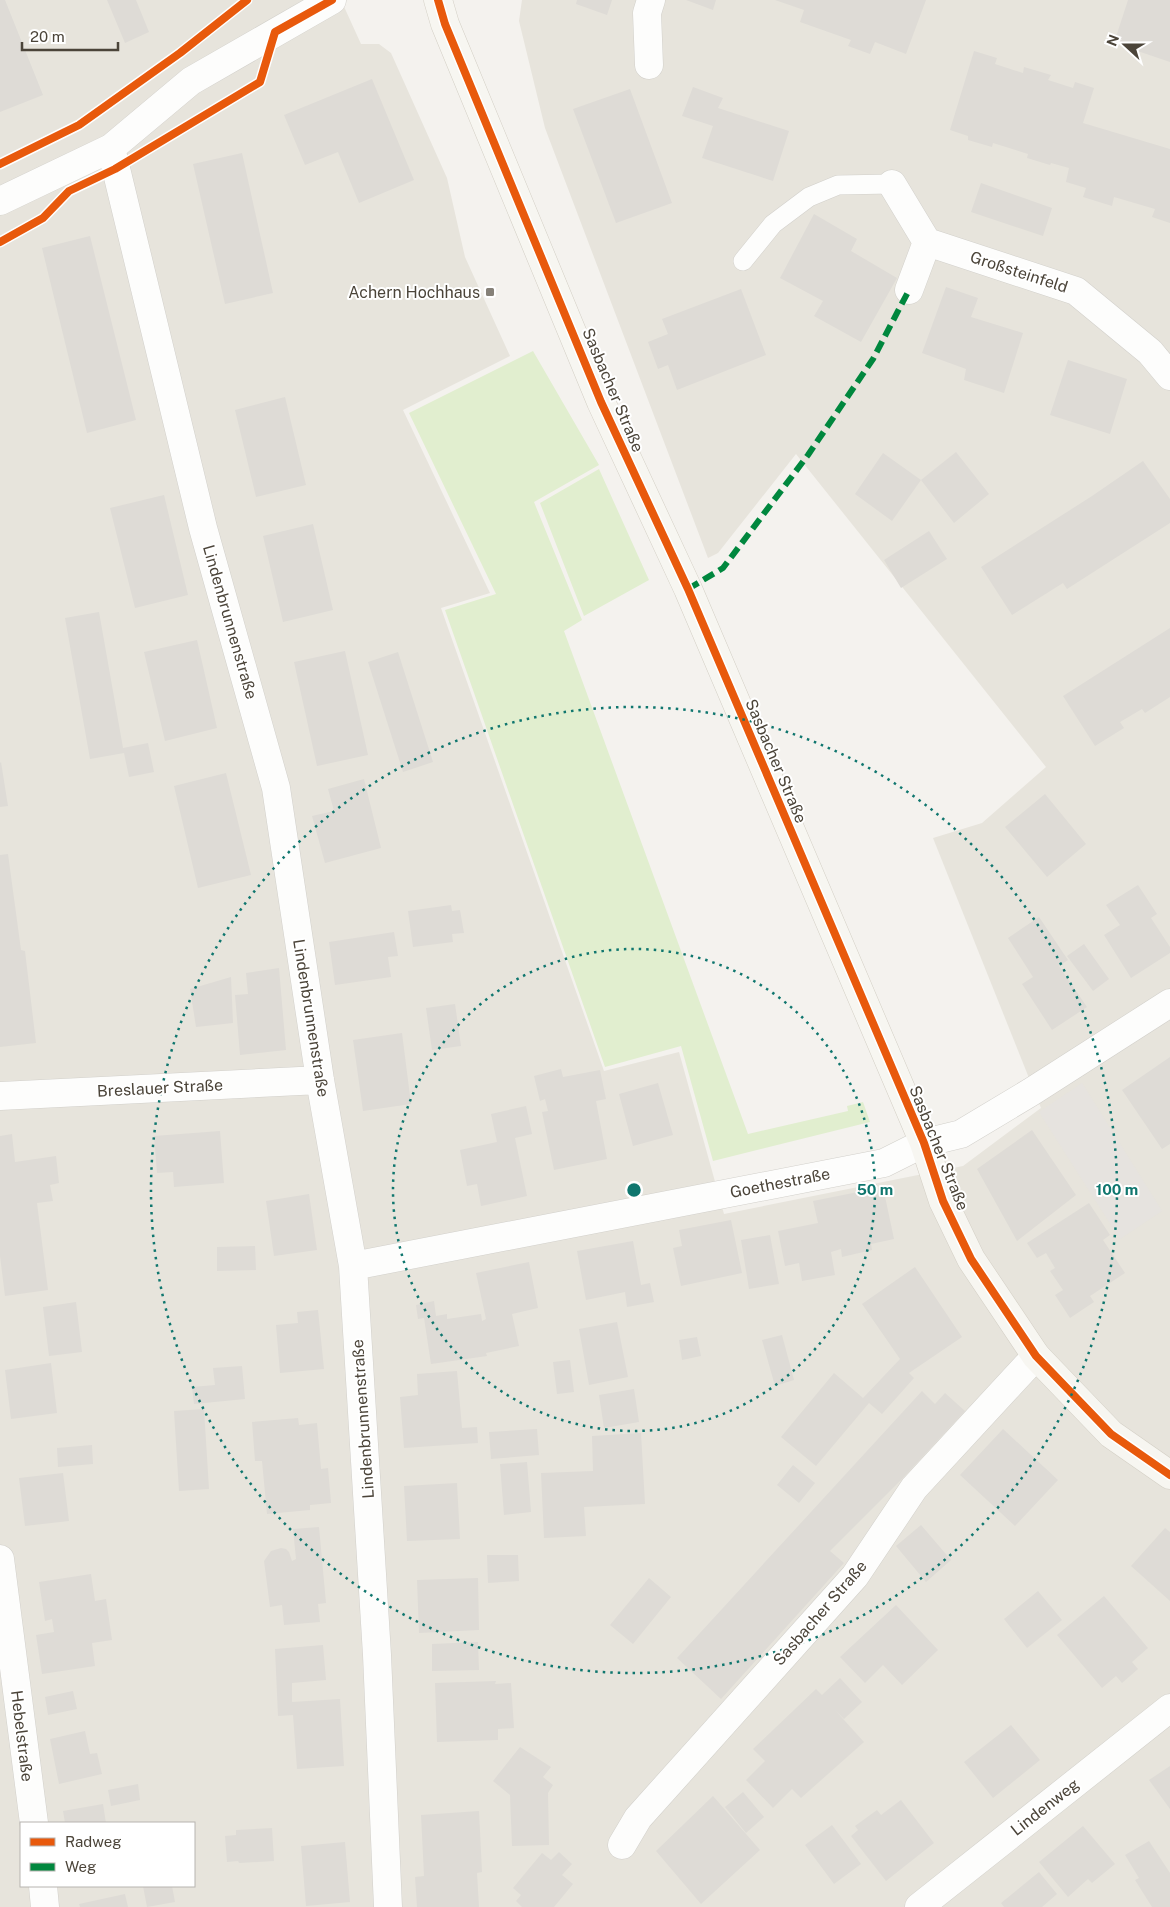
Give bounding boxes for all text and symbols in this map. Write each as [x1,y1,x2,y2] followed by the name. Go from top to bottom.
[22,20,119,52] scale bar
[1100,20,1150,70] north arrow
[30,28,65,45] text: 20 m
[1103,32,1122,48] text: N
[968,247,1070,297] street label: Großsteinfeld
[348,283,480,302] place label: Achern Hochhaus
[484,286,496,298] marker: Achern Hochhaus
[578,325,648,455] street label: Sasbacher Straße
[199,543,261,701] street label: Lindenbrunnenstraße
[741,696,811,826] street label: Sasbacher Straße
[289,938,333,1098] street label: Lindenbrunnenstraße
[97,1075,223,1101] street label: Breslauer Straße
[905,1083,973,1213] street label: Sasbacher Straße
[728,1164,832,1202] street label: Goethestraße
[625,1181,643,1199] centre of rings
[857,1181,893,1198] text: 50 m
[1096,1181,1138,1198] text: 100 m
[348,1339,378,1499] street label: Lindenbrunnenstraße
[769,1557,871,1669] street label: Sasbacher Straße
[7,1689,37,1783] street label: Hebelstraße
[1007,1774,1083,1840] street label: Lindenweg
[20,1822,195,1887] legend
[65,1833,122,1850] text: Radweg
[65,1858,96,1875] text: Weg

